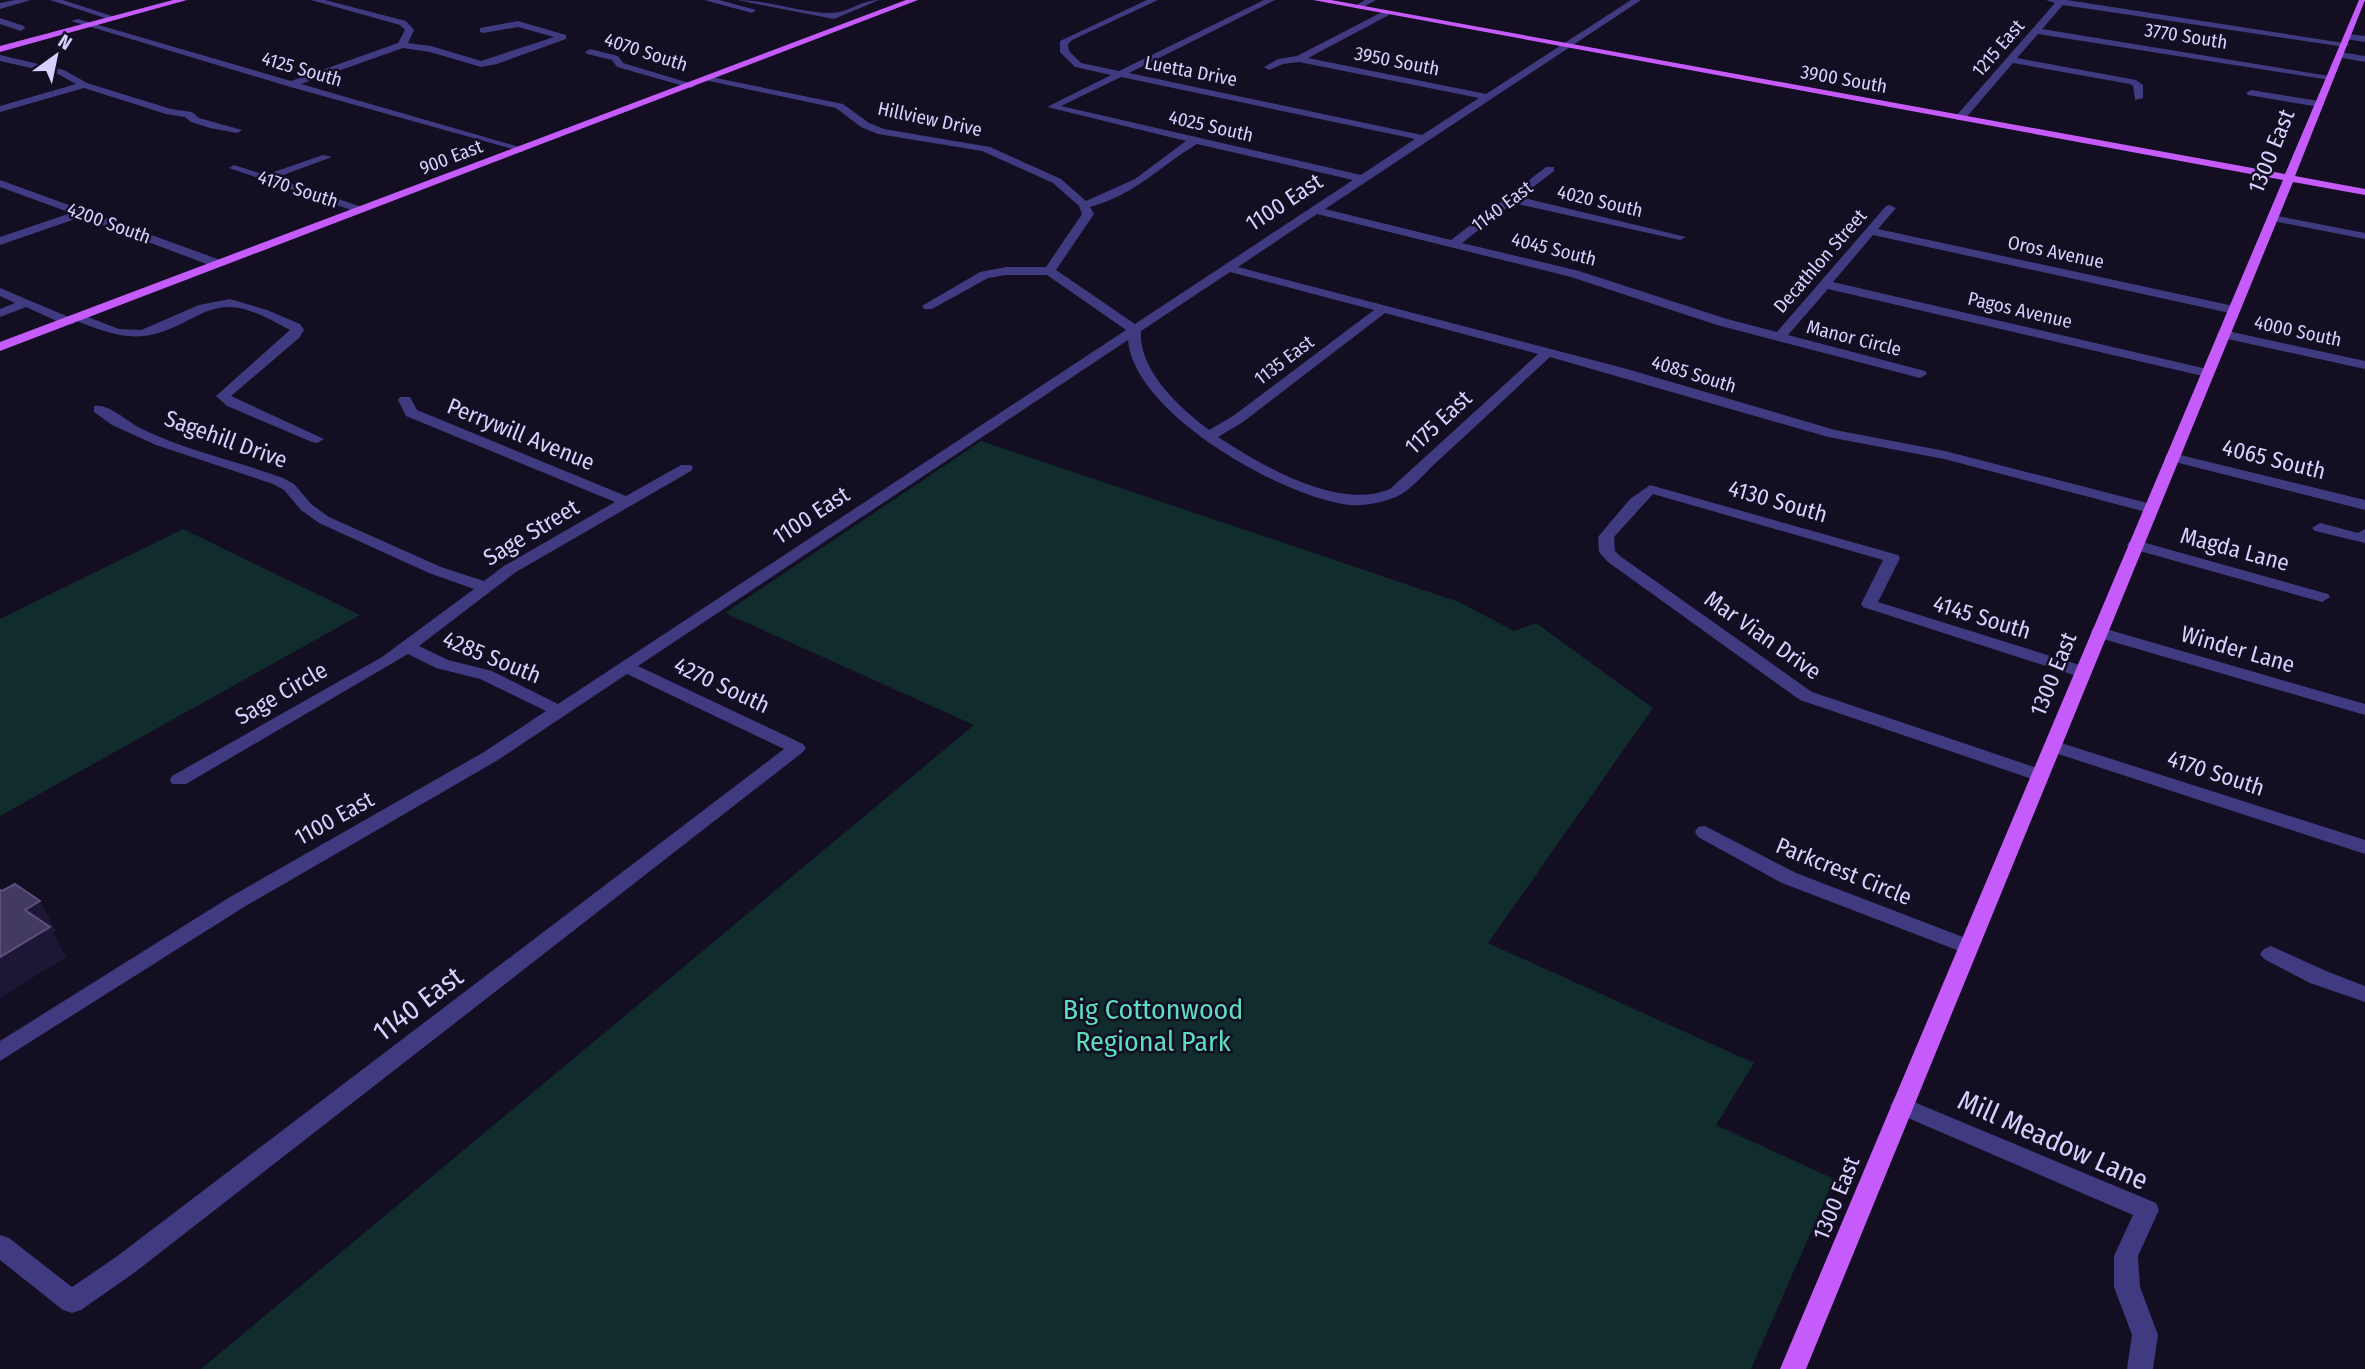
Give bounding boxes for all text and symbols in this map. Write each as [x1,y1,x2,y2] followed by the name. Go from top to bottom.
[1967,14,2030,81] street label: 1215 East
[2143,18,2229,54] street label: 3770 South
[21,21,91,91] north arrow
[601,28,691,76] street label: 4070 South
[54,29,76,55] text: N
[1352,41,1442,81] street label: 3950 South
[259,47,345,91] street label: 4125 South
[1143,51,1239,91] street label: Luetta Drive
[1799,60,1889,98] street label: 3900 South
[876,97,984,141] street label: Hillview Drive
[1166,105,1256,147] street label: 4025 South
[2242,105,2301,197] street label: 1300 East
[416,134,487,180] street label: 900 East
[255,165,341,213] street label: 4170 South
[1240,167,1328,237] street label: 1100 East
[1467,175,1538,236] street label: 1140 East
[1555,180,1645,222] street label: 4020 South
[64,197,154,249] street label: 4200 South
[1769,204,1872,318] street label: Decathlon Street
[1509,227,1599,271] street label: 4045 South
[2006,231,2106,273] street label: Oros Avenue
[1966,287,2074,333] street label: Pagos Avenue
[2252,311,2344,351] street label: 4000 South
[1804,315,1904,361] street label: Manor Circle
[1250,330,1319,390] street label: 1135 East
[1649,350,1739,398] street label: 4085 South
[1399,384,1478,460] street label: 1175 East
[443,392,599,476] street label: Perrywill Avenue
[161,404,291,474] street label: Sagehill Drive
[2219,433,2329,485] street label: 4065 South
[1725,474,1831,528] street label: 4130 South
[767,480,855,550] street label: 1100 East
[478,492,584,571] street label: Sage Street
[2177,521,2293,577] street label: Magda Lane
[1699,585,1827,685] street label: Mar Vian Drive
[1930,589,2034,645] street label: 4145 South
[2178,619,2298,679] street label: Winder Lane
[439,625,545,689] street label: 4285 South
[2024,628,2083,720] street label: 1300 East
[670,651,774,719] street label: 4270 South
[230,655,332,731] street label: Sage Circle
[2164,744,2268,802] street label: 4170 South
[290,785,379,851] street label: 1100 East
[1772,831,1916,911] street label: Parkcrest Circle
[367,959,470,1048] street label: 1140 East
[1063,993,1243,1058] park label: Big Cottonwood Regional Park
[1953,1083,2153,1197] street label: Mill Meadow Lane
[1807,1152,1866,1244] street label: 1300 East

